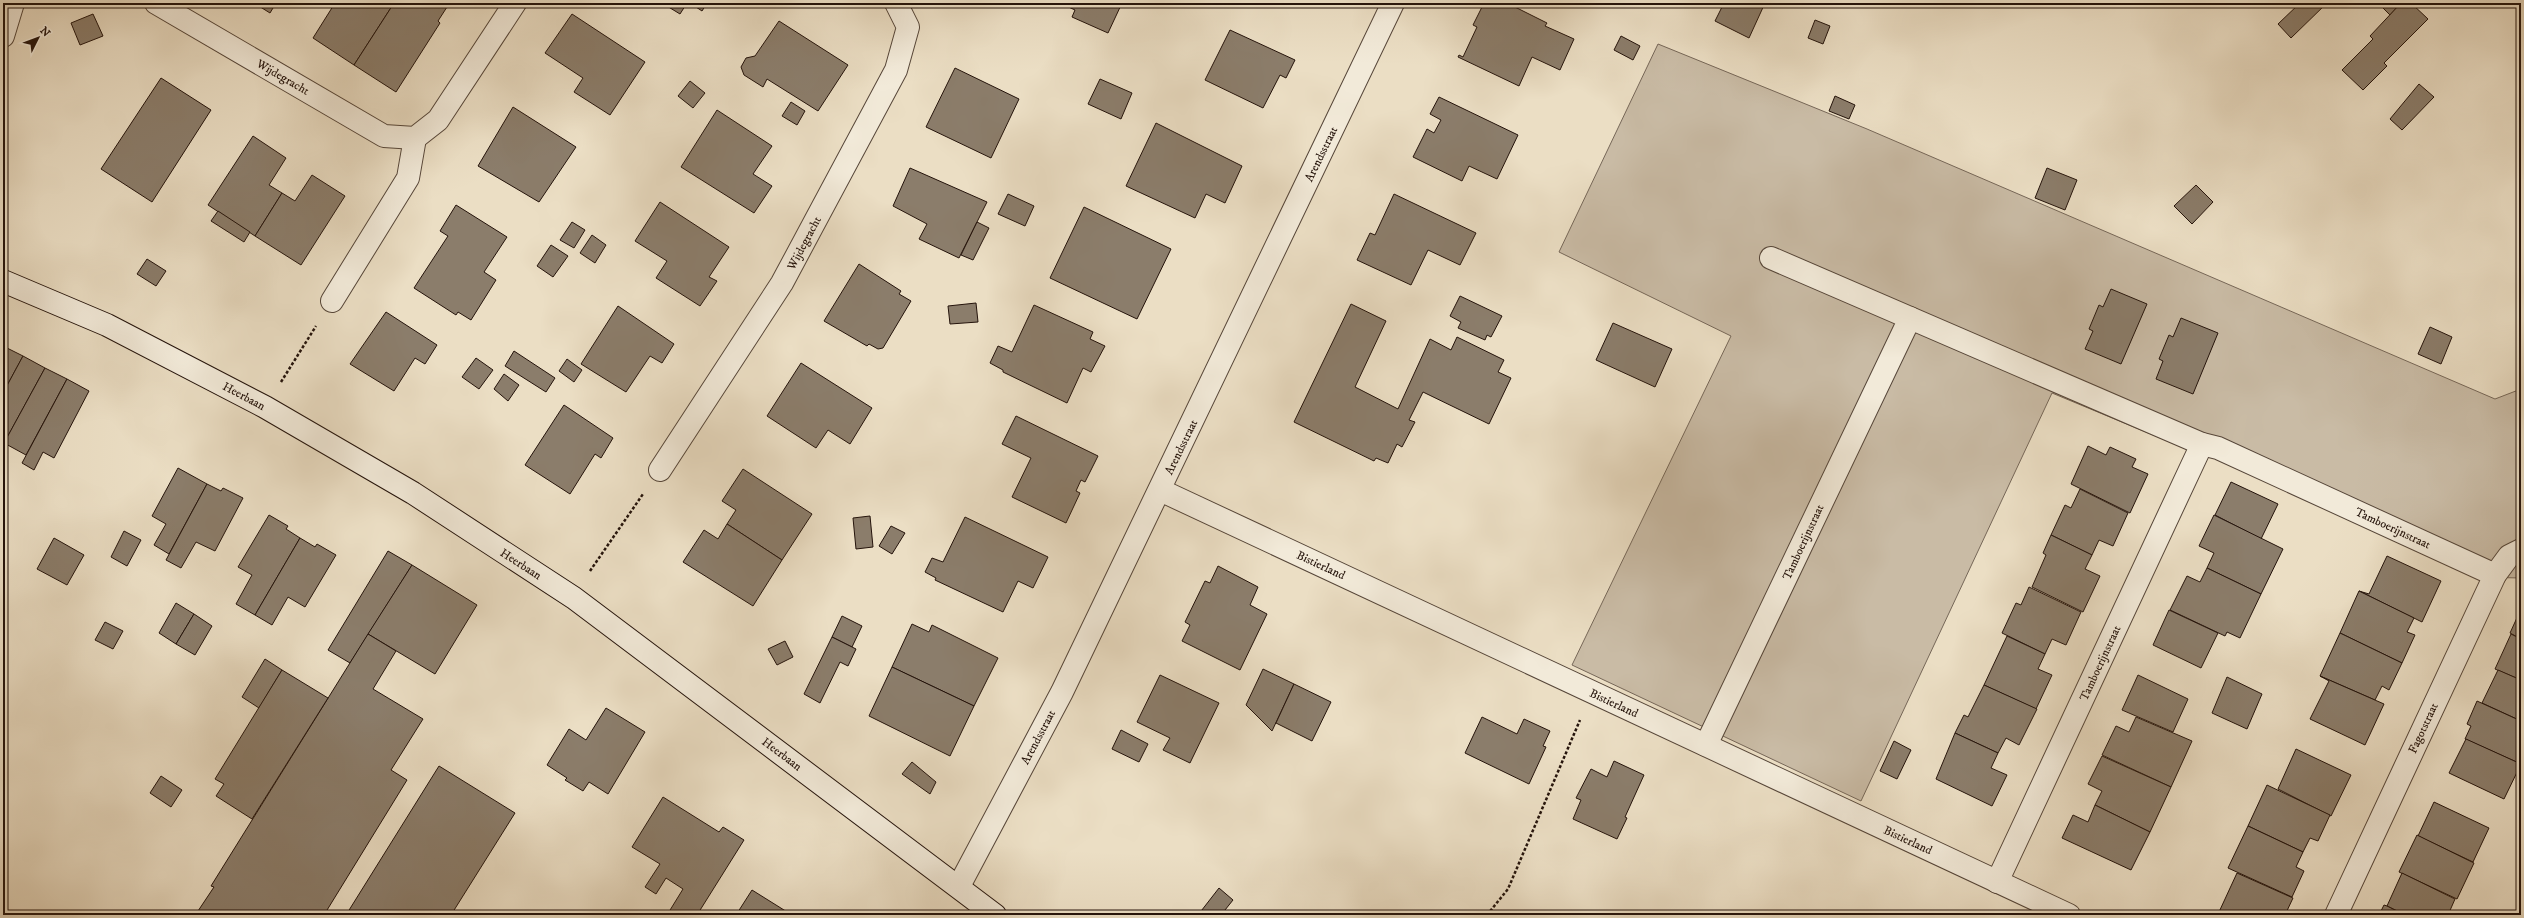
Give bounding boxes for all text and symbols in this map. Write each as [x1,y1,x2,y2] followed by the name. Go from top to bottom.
[18,18,58,58] north arrow
[36,24,53,40] text: N
[253,56,312,99] street label: Wijdegracht
[1302,124,1341,184] street label: Arendsstraat
[784,214,825,273] street label: Wijdegracht
[220,379,268,414] street label: Heerbaan
[1162,417,1201,477] street label: Arendsstraat
[1779,502,1828,582] street label: Tamboerijnstraat
[2353,504,2433,553] street label: Tamboerijnstraat
[497,545,545,584] street label: Heerbaan
[1294,548,1347,583] street label: Bistierland
[2076,623,2125,703] street label: Tamboerijnstraat
[1587,686,1640,721] street label: Bistierland
[2405,700,2442,756] street label: Fagotstraat
[1018,707,1059,767] street label: Arendsstraat
[759,734,805,775] street label: Heerbaan
[1881,823,1934,858] street label: Bistierland

